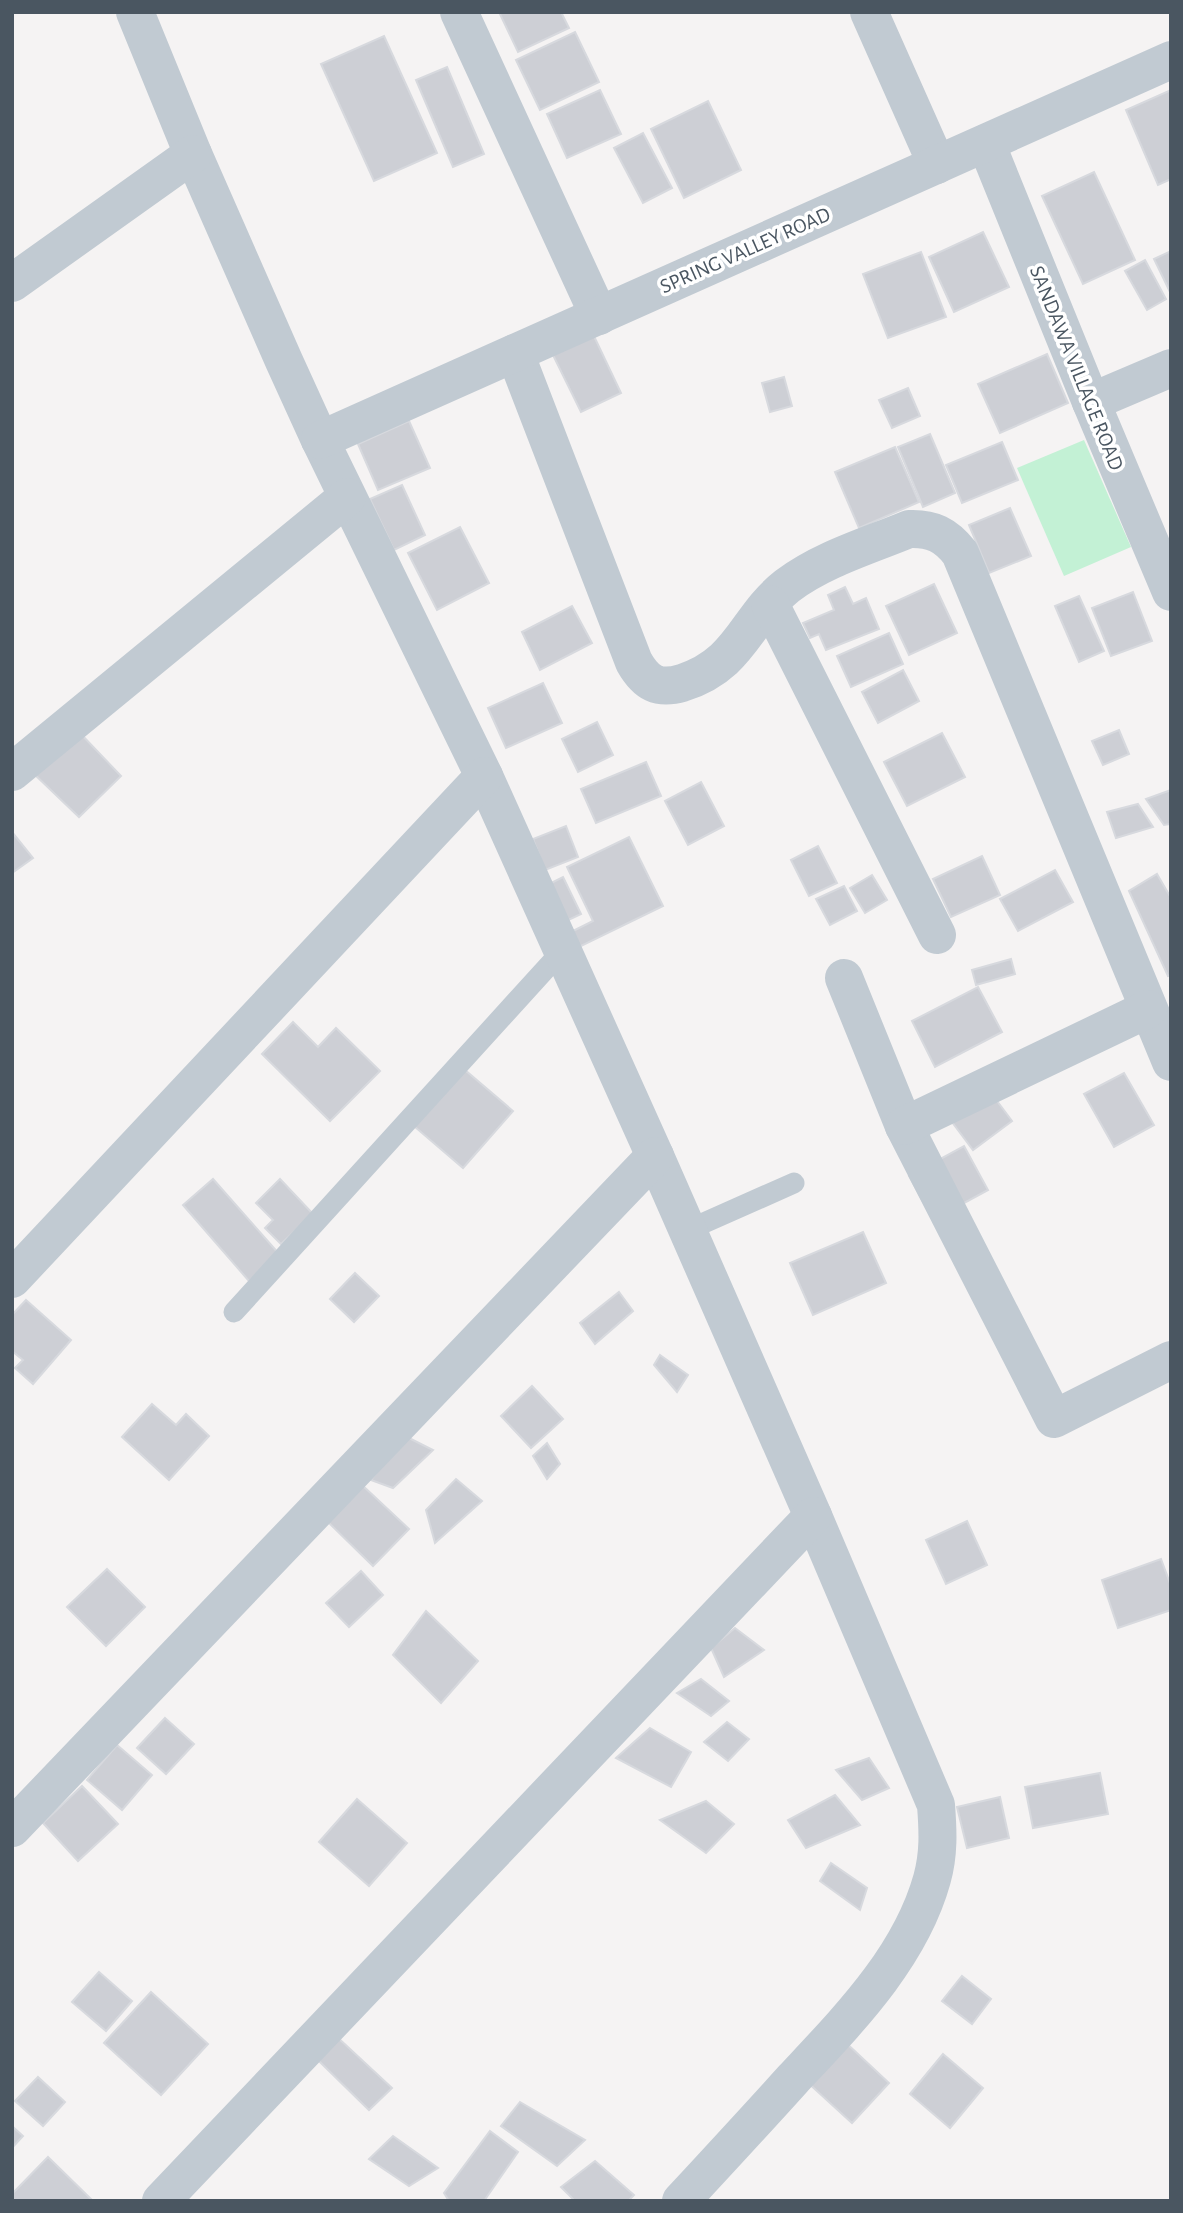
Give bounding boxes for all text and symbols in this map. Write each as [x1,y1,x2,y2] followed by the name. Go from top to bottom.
[657,203,834,297] street label: SPRING VALLEY ROAD
[1026,263,1127,473] street label: SANDAWA VILLAGE ROAD

